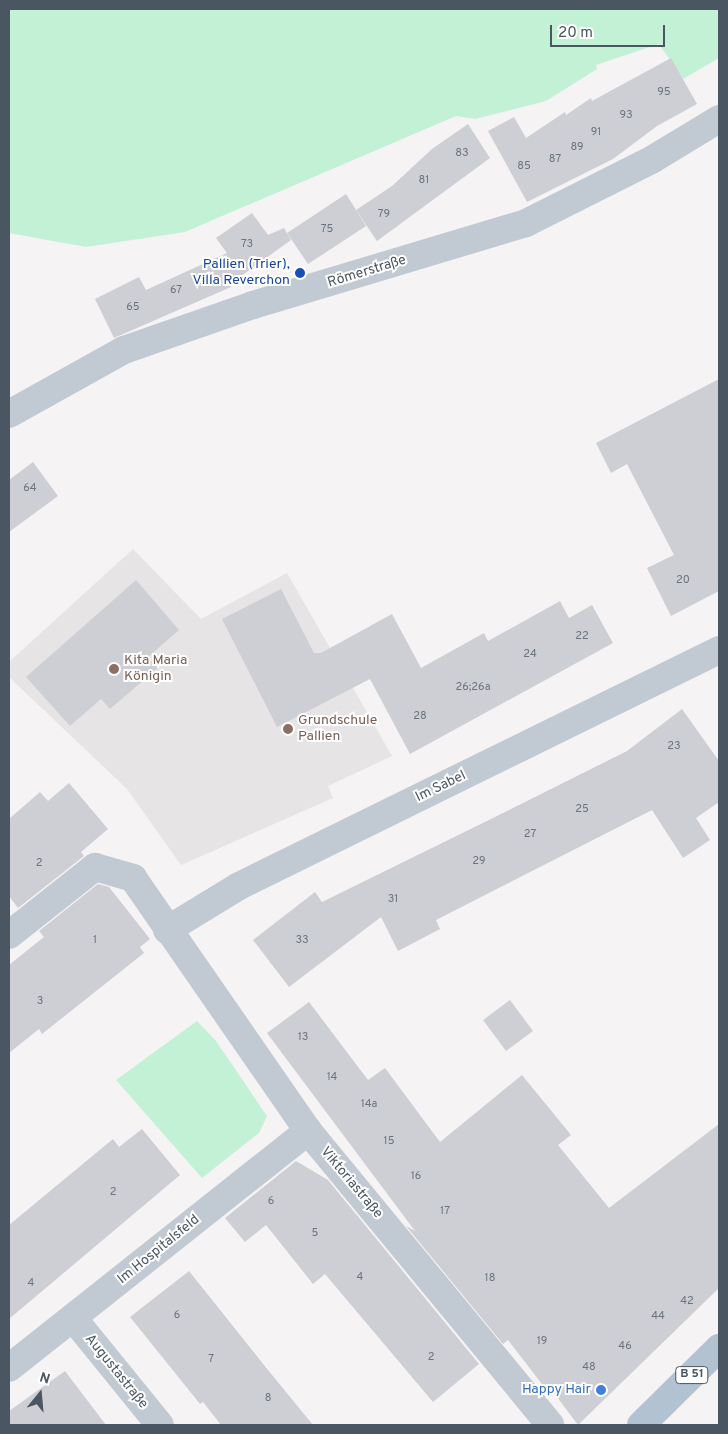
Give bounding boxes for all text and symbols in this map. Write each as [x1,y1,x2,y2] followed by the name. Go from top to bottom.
[553,15,668,47] scale bar
[558,24,593,43] text: 20 m
[657,85,671,99] house number: 95
[619,108,633,122] house number: 93
[591,125,601,139] house number: 91
[570,140,584,154] house number: 89
[455,146,469,160] house number: 83
[549,152,561,166] house number: 87
[517,159,531,173] house number: 85
[419,173,429,187] house number: 81
[378,207,390,221] house number: 79
[321,222,333,236] house number: 75
[241,237,253,251] house number: 73
[326,252,408,292] street label: Römerstraße
[193,257,290,290] place label: Pallien (Trier), Villa Reverchon
[294,267,306,279] marker: Pallien (Trier), Villa Reverchon
[170,283,182,297] house number: 67
[126,300,140,314] house number: 65
[23,481,37,495] house number: 64
[676,573,690,587] house number: 20
[575,629,589,643] house number: 22
[523,647,537,661] house number: 24
[124,653,187,686] place label: Kita Maria Königin
[108,663,120,675] marker: Kita Maria Königin
[456,680,490,694] house number: 26;26a
[413,709,427,723] house number: 28
[298,713,377,746] place label: Grundschule Pallien
[282,723,294,735] marker: Grundschule Pallien
[667,739,681,753] house number: 23
[413,768,469,806] street label: Im Sabel
[575,802,589,816] house number: 25
[524,827,536,841] house number: 27
[472,854,486,868] house number: 29
[36,856,42,870] house number: 2
[388,892,398,906] house number: 31
[93,933,97,947] house number: 1
[295,933,309,947] house number: 33
[37,994,43,1008] house number: 3
[298,1030,308,1044] house number: 13
[327,1070,337,1084] house number: 14
[361,1097,377,1111] house number: 14a
[384,1134,394,1148] house number: 15
[316,1144,386,1222] street label: Viktoriastraße
[411,1169,421,1183] house number: 16
[110,1185,116,1199] house number: 2
[268,1194,274,1208] house number: 6
[440,1204,450,1218] house number: 17
[115,1212,203,1288] street label: Im Hospitalsfeld
[312,1226,318,1240] house number: 5
[357,1270,363,1284] house number: 4
[485,1271,495,1285] house number: 18
[28,1276,34,1290] house number: 4
[680,1294,694,1308] house number: 42
[174,1308,180,1322] house number: 6
[651,1309,665,1323] house number: 44
[81,1331,151,1413] street label: Augustastraße
[537,1334,547,1348] house number: 19
[618,1339,632,1353] house number: 46
[428,1350,434,1364] house number: 2
[208,1352,214,1366] house number: 7
[582,1360,596,1374] house number: 48
[674,1366,710,1384] road number: B 51
[15,1369,65,1419] north arrow
[37,1370,52,1389] text: N
[522,1382,591,1398] place label: Happy Hair
[595,1384,607,1396] marker: Happy Hair
[265,1391,271,1405] house number: 8

